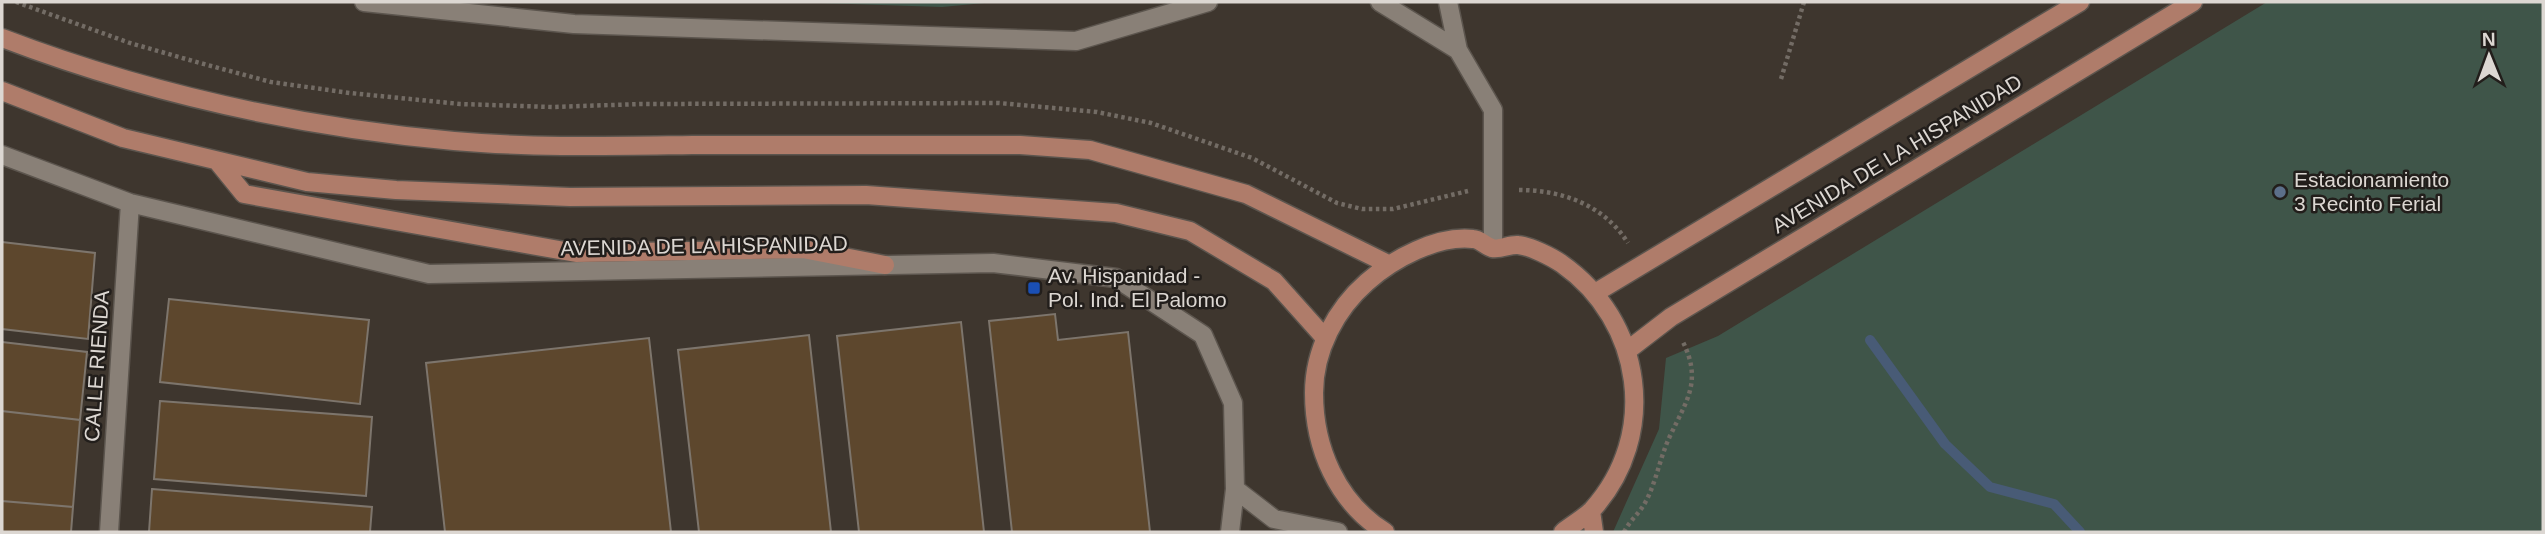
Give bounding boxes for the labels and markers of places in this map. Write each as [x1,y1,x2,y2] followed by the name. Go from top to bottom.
[2294,168,2449,215] place label: Estacionamiento 3 Recinto Ferial
[2272,184,2288,200] marker: Estacionamiento 3 Recinto Ferial
[1048,264,1227,311] place label: Av. Hispanidad - Pol. Ind. El Palomo
[1026,280,1042,296] marker: Av. Hispanidad - Pol. Ind. El Palomo

